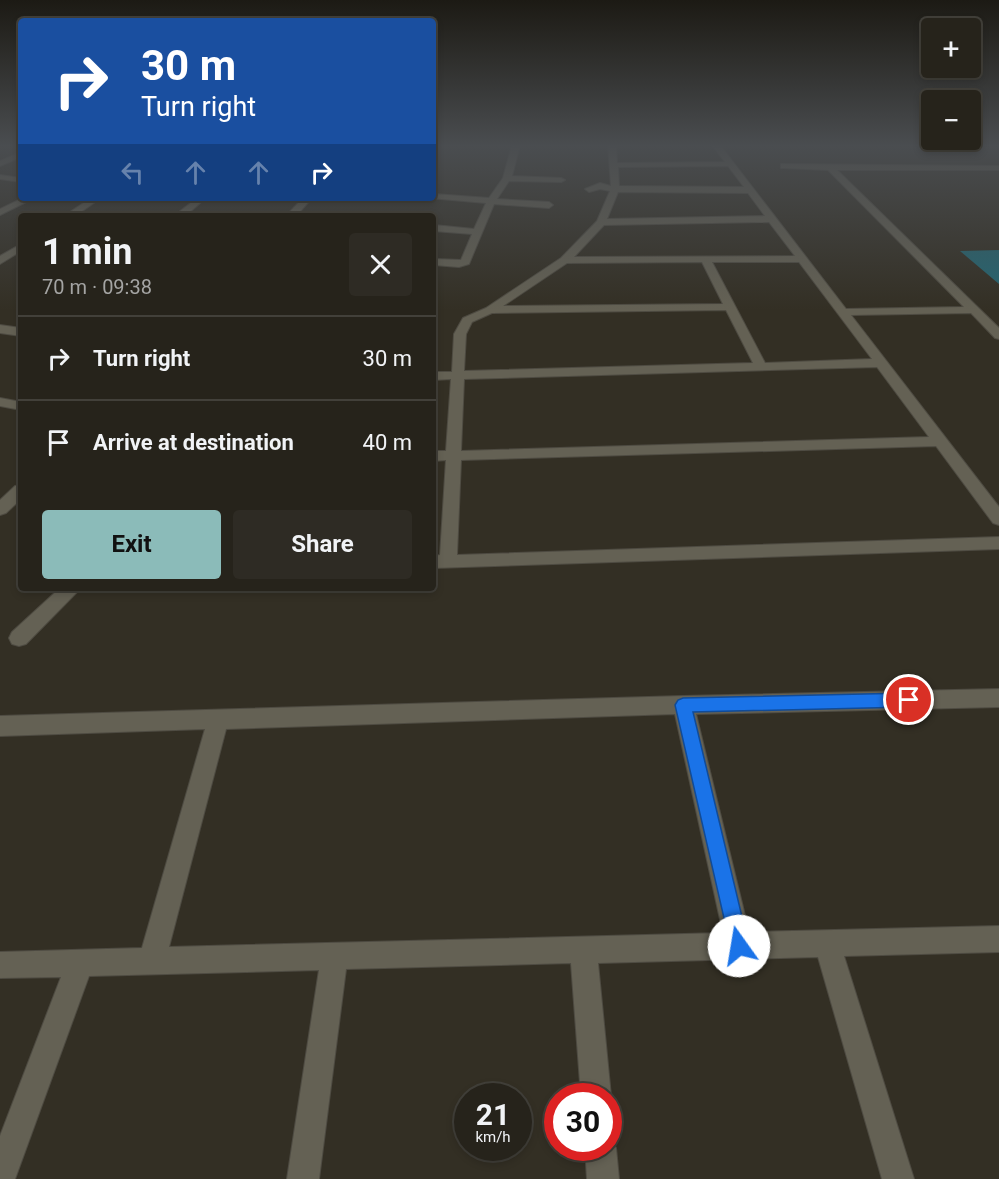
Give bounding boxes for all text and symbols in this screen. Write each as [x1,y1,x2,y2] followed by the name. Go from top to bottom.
[921,18,981,150] map controls
[921,18,981,78] button: +
[141,41,236,90] text: 30 m
[42,42,120,120] icon: right
[921,90,981,150] button: −
[141,91,256,123] text: Turn right
[116,156,149,189] icon: left
[179,156,212,189] icon: ahead
[242,156,275,189] icon: ahead
[305,156,338,189] icon: right
[42,231,133,273] text: 1 min
[349,233,412,296] button: close
[42,275,152,299] text: 70 m · 09:38
[42,342,75,375] icon: right
[93,346,190,371] text: Turn right
[363,346,412,371] text: 30 m
[42,426,75,459] icon: arrive
[93,430,294,455] text: Arrive at destination
[363,430,412,455] text: 40 m
[42,510,221,579] button: Exit
[233,510,412,579] button: Share
[883,674,934,725] pin
[892,683,925,716] icon: arrive
[707,914,771,978] position arrow
[544,1083,622,1161] speed limit sign: 30
[476,1097,510,1132] text: 21
[475,1128,511,1146] text: km/h

